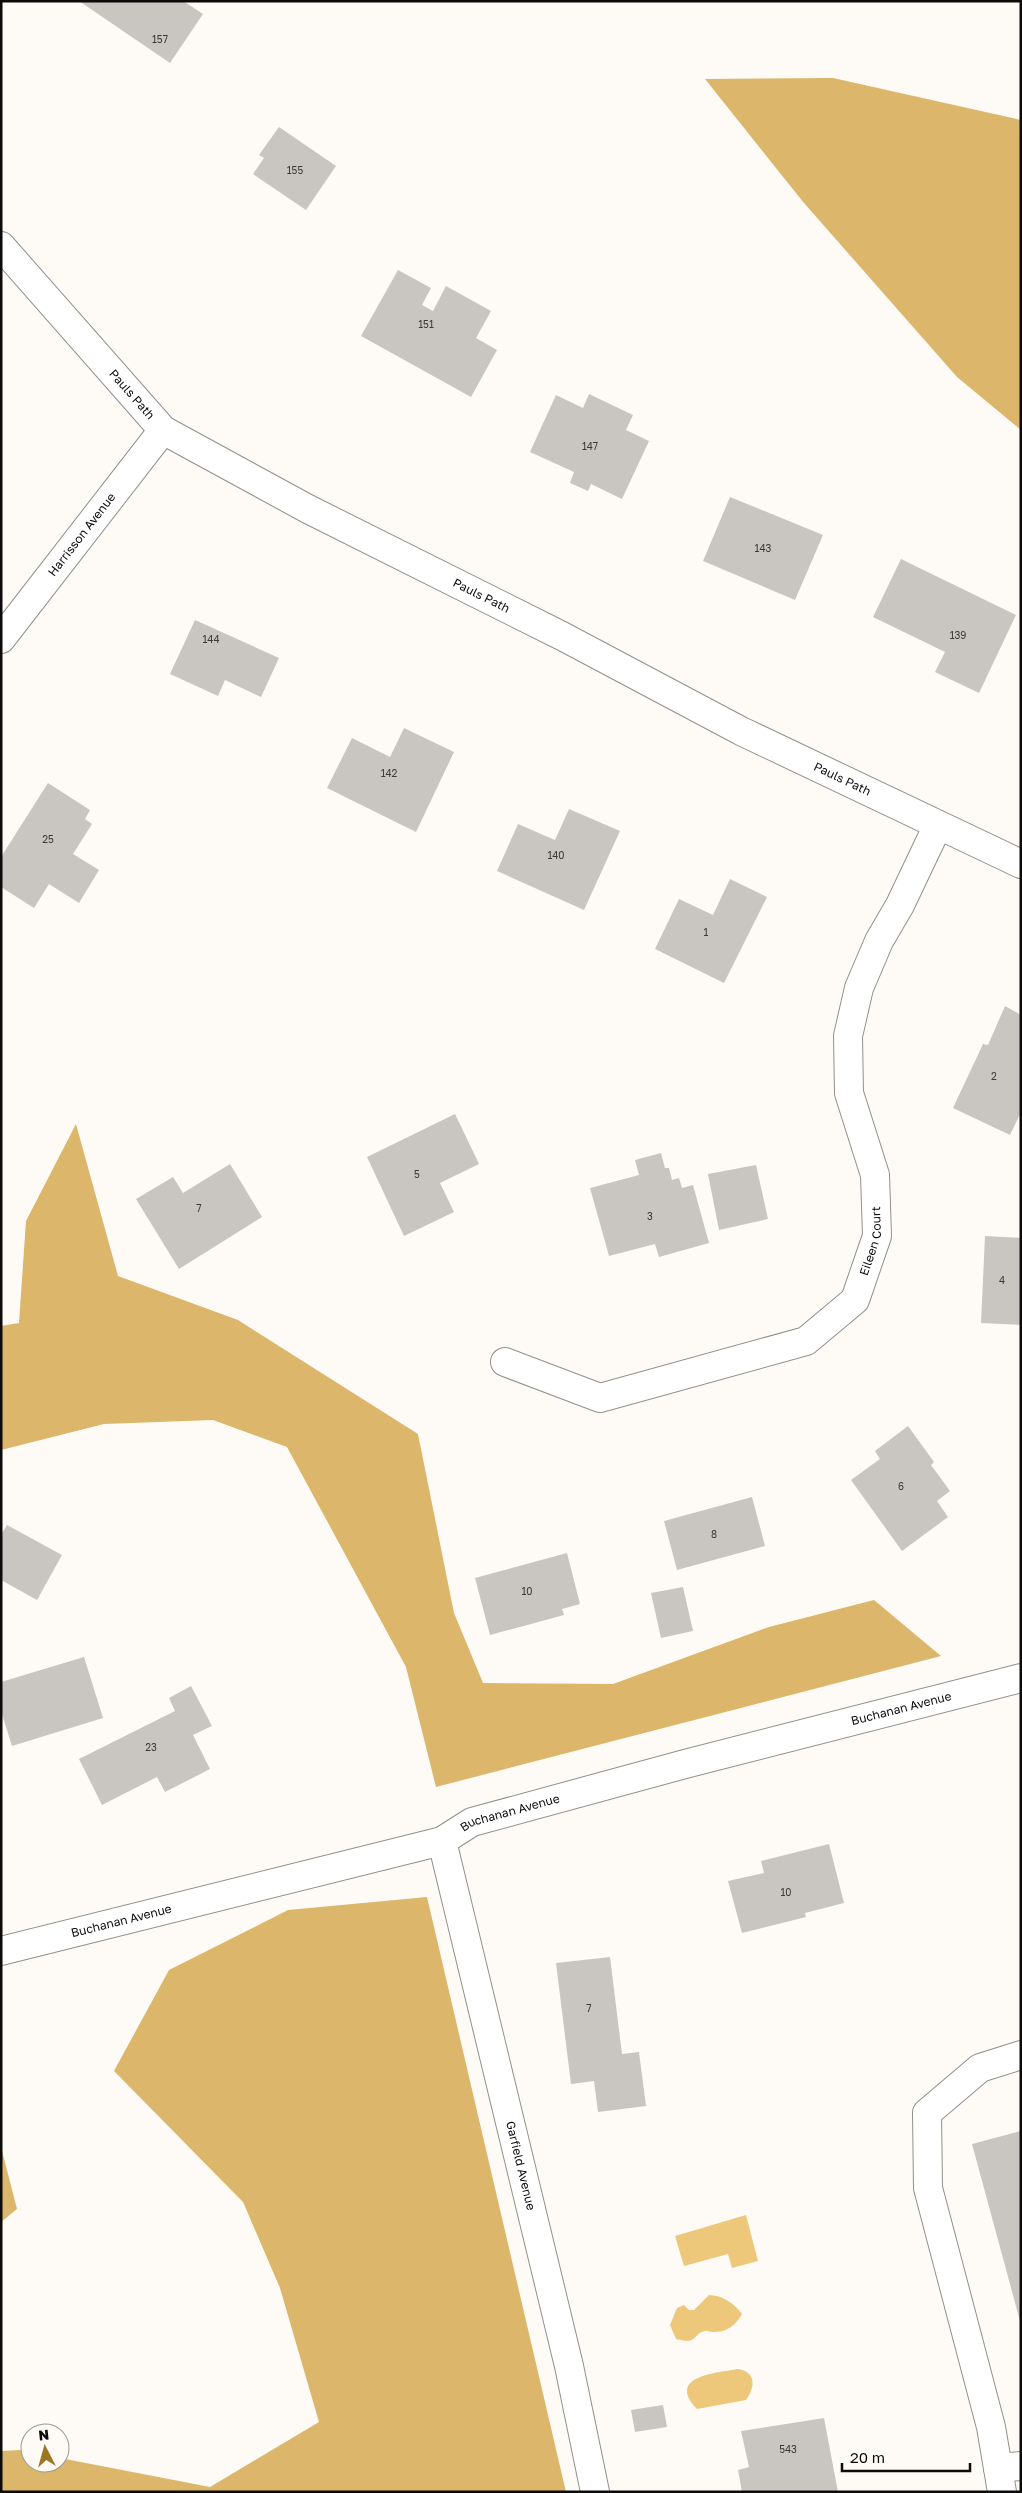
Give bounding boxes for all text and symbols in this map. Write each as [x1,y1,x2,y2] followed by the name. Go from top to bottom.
[152,33,168,45] house number: 157
[287,164,303,176] house number: 155
[418,318,434,330] house number: 151
[106,366,158,422] street label: Pauls Path
[582,440,598,452] house number: 147
[45,490,118,579] street label: Harrisson Avenue
[755,542,772,554] house number: 143
[451,575,512,616] street label: Pauls Path
[950,629,966,641] house number: 139
[202,633,220,645] house number: 144
[811,759,874,799] street label: Pauls Path
[381,767,398,779] house number: 142
[42,833,54,845] house number: 25
[547,849,565,861] house number: 140
[704,926,709,938] house number: 1
[991,1070,997,1082] house number: 2
[414,1168,420,1180] house number: 5
[196,1202,202,1214] house number: 7
[856,1206,884,1277] street label: Eileen Court
[647,1210,653,1222] house number: 3
[999,1274,1005,1286] house number: 4
[898,1480,904,1492] house number: 6
[711,1528,717,1540] house number: 8
[521,1585,533,1597] house number: 10
[849,1688,953,1728] street label: Buchanan Avenue
[145,1741,157,1753] house number: 23
[457,1790,561,1835] street label: Buchanan Avenue
[780,1886,792,1898] house number: 10
[69,1901,173,1940] street label: Buchanan Avenue
[586,2002,592,2014] house number: 7
[503,2119,539,2212] street label: Garfield Avenue
[20,2423,70,2473] north arrow
[37,2426,50,2444] text: N
[842,2440,970,2472] scale bar
[779,2443,797,2455] house number: 543
[850,2448,885,2466] text: 20 m

